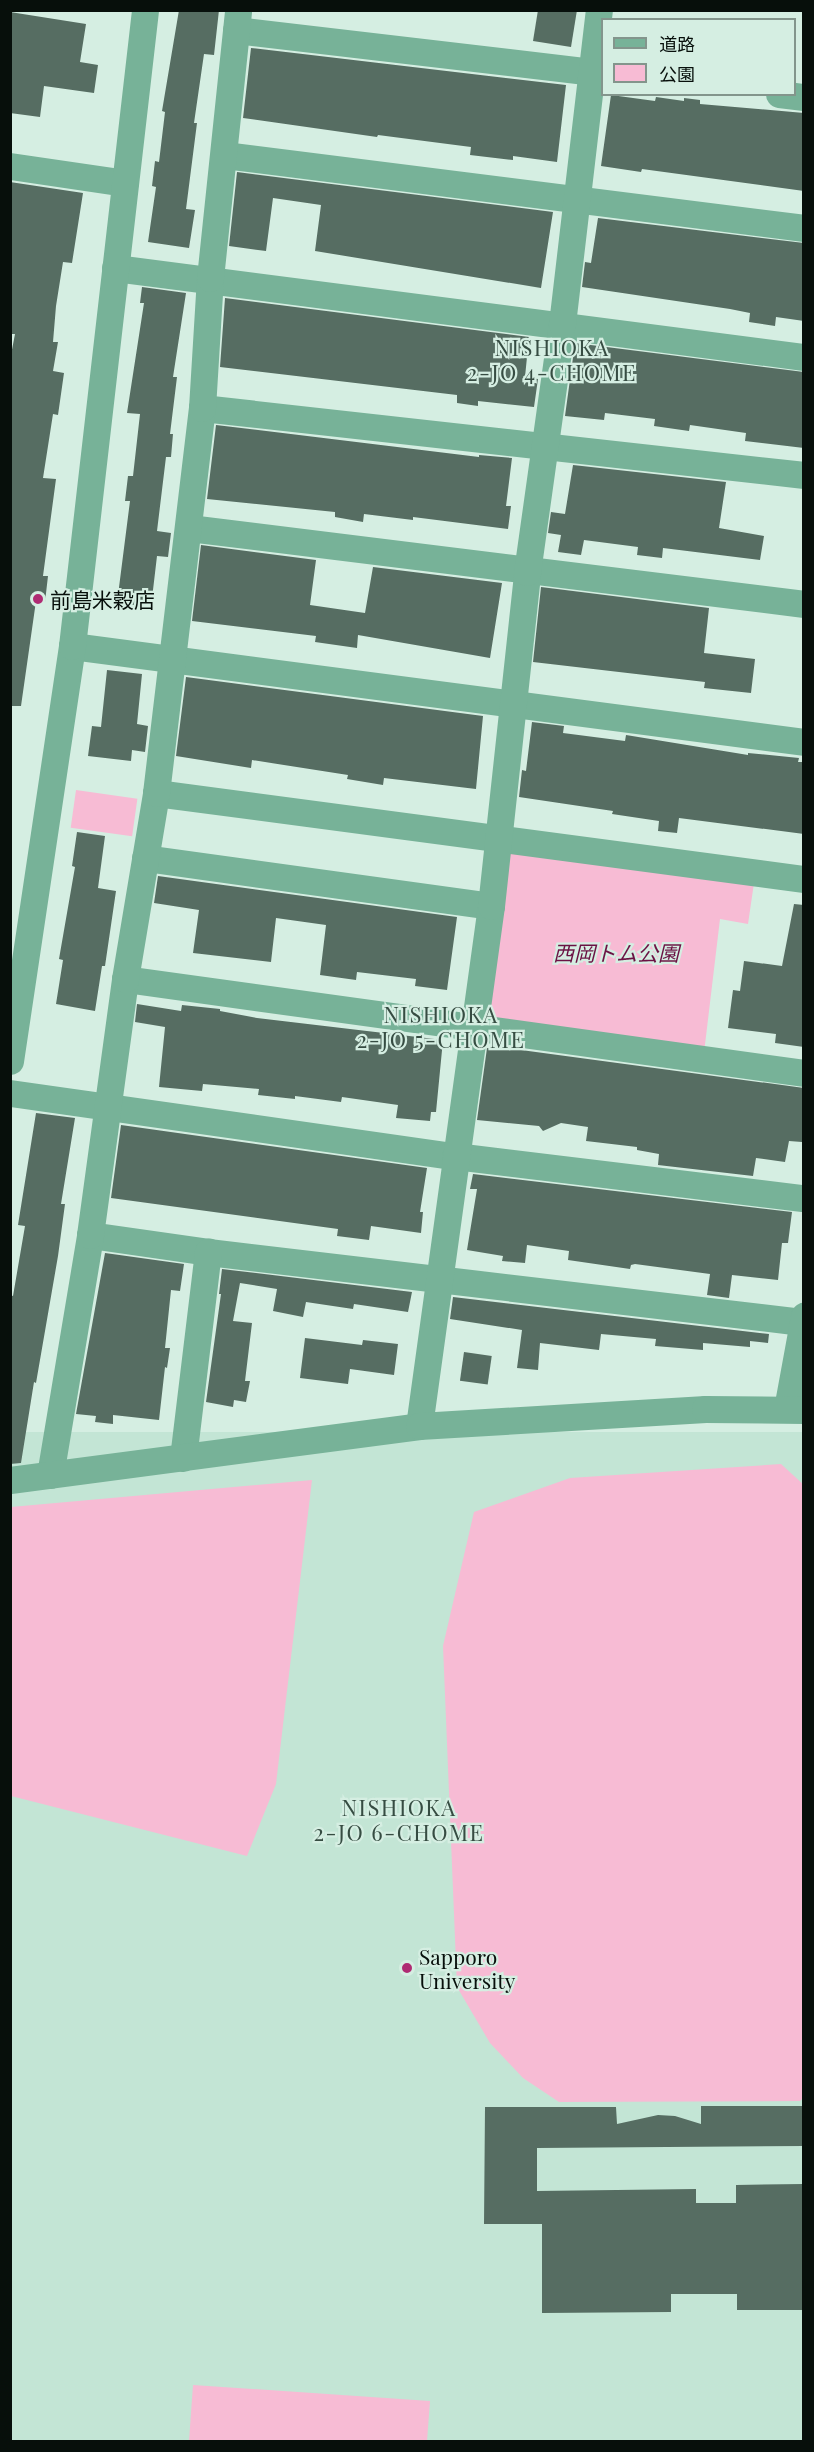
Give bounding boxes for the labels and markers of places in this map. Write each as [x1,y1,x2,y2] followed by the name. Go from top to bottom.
[50,586,155,612] place label: 前島米穀店
[31,592,45,606] marker: 前島米穀店
[419,1943,515,1993] place label: Sapporo University
[400,1961,414,1975] marker: Sapporo University

